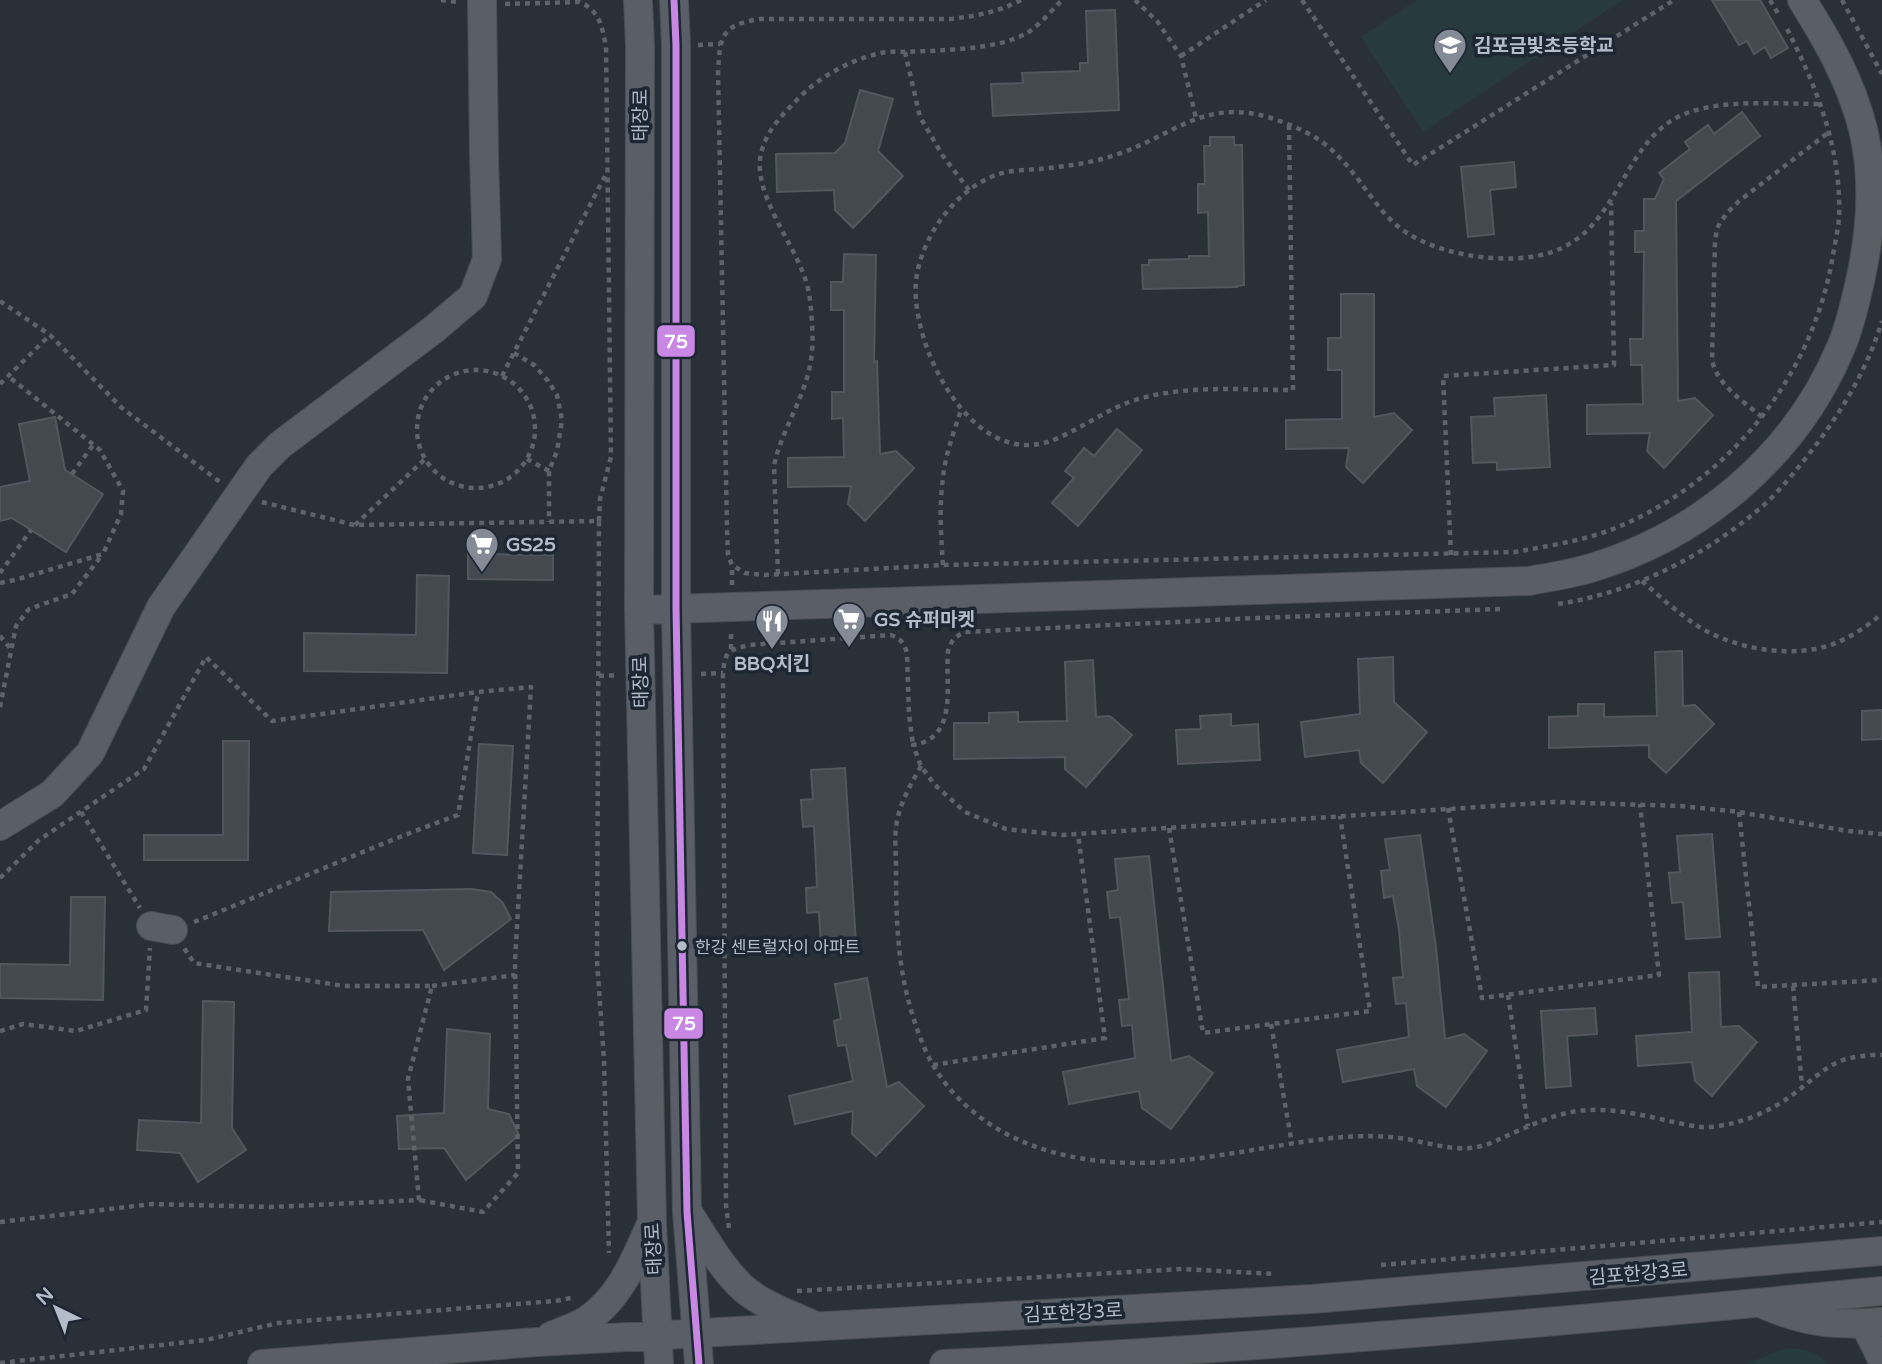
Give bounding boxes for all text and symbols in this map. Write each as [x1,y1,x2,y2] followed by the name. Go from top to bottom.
[1431,26,1469,75] school or university icon: 김포금빛초등학교
[1474,35,1614,57] place label: 김포금빛초등학교
[630,89,652,141] street label: 태장로
[656,324,696,358] line badge: 75
[664,331,688,353] text: 75
[463,525,501,574] supermarket icon: GS25
[506,534,556,556] place label: GS25
[830,600,868,649] supermarket icon: GS 슈퍼마켓
[753,602,791,651] restaurant icon: BBQ치킨
[874,609,975,631] place label: GS 슈퍼마켓
[734,653,810,675] place label: BBQ치킨
[630,656,652,708] street label: 태장로
[695,937,860,958] place label: 한강 센트럴자이 아파트
[675,939,689,953] marker: 한강 센트럴자이 아파트
[663,1007,704,1040] line badge: 75
[672,1013,696,1035] text: 75
[642,1222,666,1276] street label: 태장로
[1588,1259,1689,1289] street label: 김포한강3로
[21,1273,91,1343] north arrow
[32,1283,58,1310] text: N
[1023,1299,1123,1327] street label: 김포한강3로

